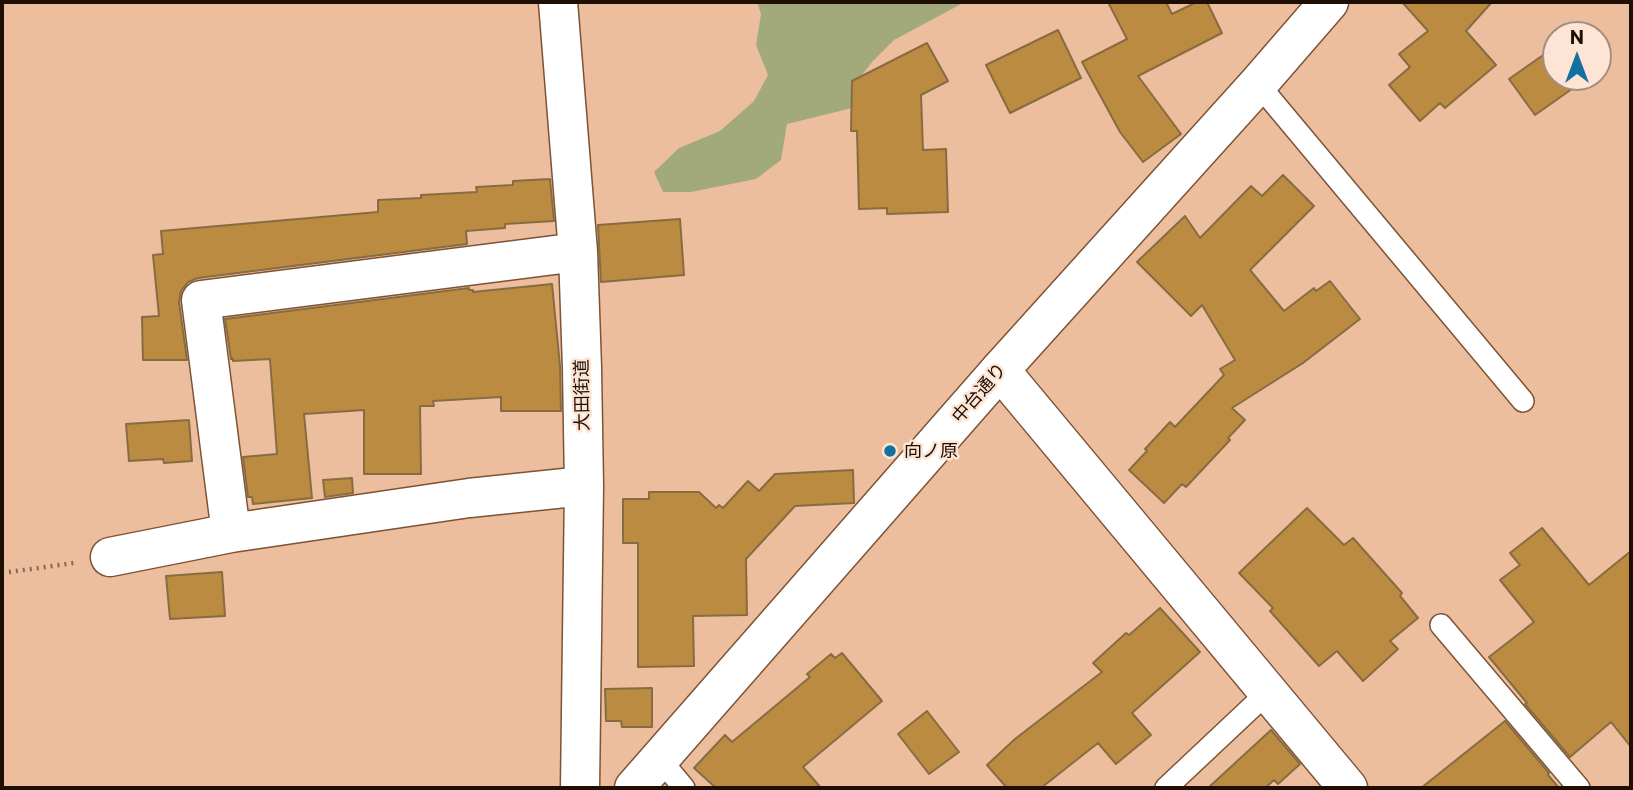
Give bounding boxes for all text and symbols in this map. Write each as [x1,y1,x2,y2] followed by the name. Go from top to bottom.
[1542,21,1612,91] north arrow
[1570,25,1584,48] text: N
[571,359,593,431] street label: 大田街道
[947,359,1011,427] street label: 中台通り
[904,440,958,462] place label: 向ノ原
[882,443,898,459] marker: 向ノ原

